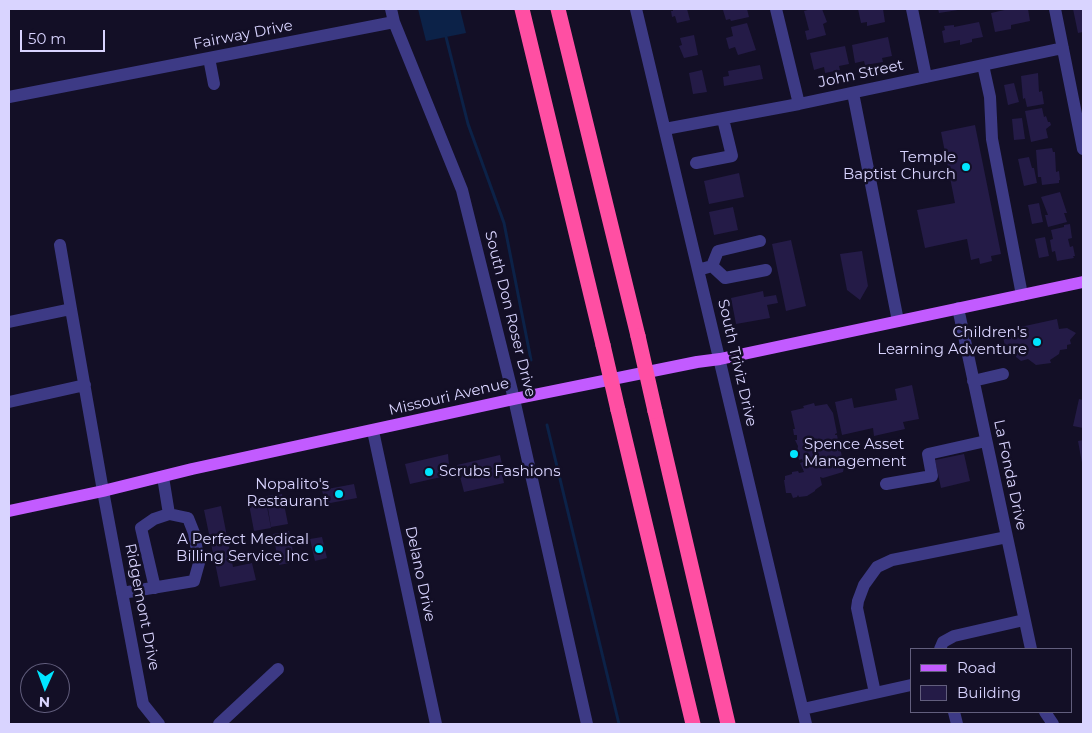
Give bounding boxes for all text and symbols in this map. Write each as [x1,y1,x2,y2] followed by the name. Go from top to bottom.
[192,17,294,53] street label: Fairway Drive
[22,20,108,52] scale bar
[28,29,66,48] text: 50 m
[817,56,905,92] street label: John Street
[843,149,956,184] place label: Temple Baptist Church
[960,161,972,173] marker: Temple Baptist Church
[481,229,539,399] street label: South Don Roser Drive
[714,298,760,428] street label: South Triviz Drive
[877,324,1027,359] place label: Children's Learning Adventure
[1031,336,1043,348] marker: Children's Learning Adventure
[387,374,511,420] street label: Missouri Avenue
[989,418,1031,532] street label: La Fonda Drive
[804,436,907,471] place label: Spence Asset Management
[788,448,800,460] marker: Spence Asset Management
[439,463,561,481] place label: Scrubs Fashions
[423,466,435,478] marker: Scrubs Fashions
[247,476,329,511] place label: Nopalito's Restaurant
[333,488,345,500] marker: Nopalito's Restaurant
[401,525,439,623] street label: Delano Drive
[176,531,309,566] place label: A Perfect Medical Billing Service Inc
[121,542,163,672] street label: Ridgemont Drive
[313,543,325,555] marker: A Perfect Medical Billing Service Inc
[910,648,1072,713] legend
[957,658,996,677] text: Road
[20,663,70,713] north arrow
[957,683,1021,702] text: Building
[39,693,50,711] text: N

